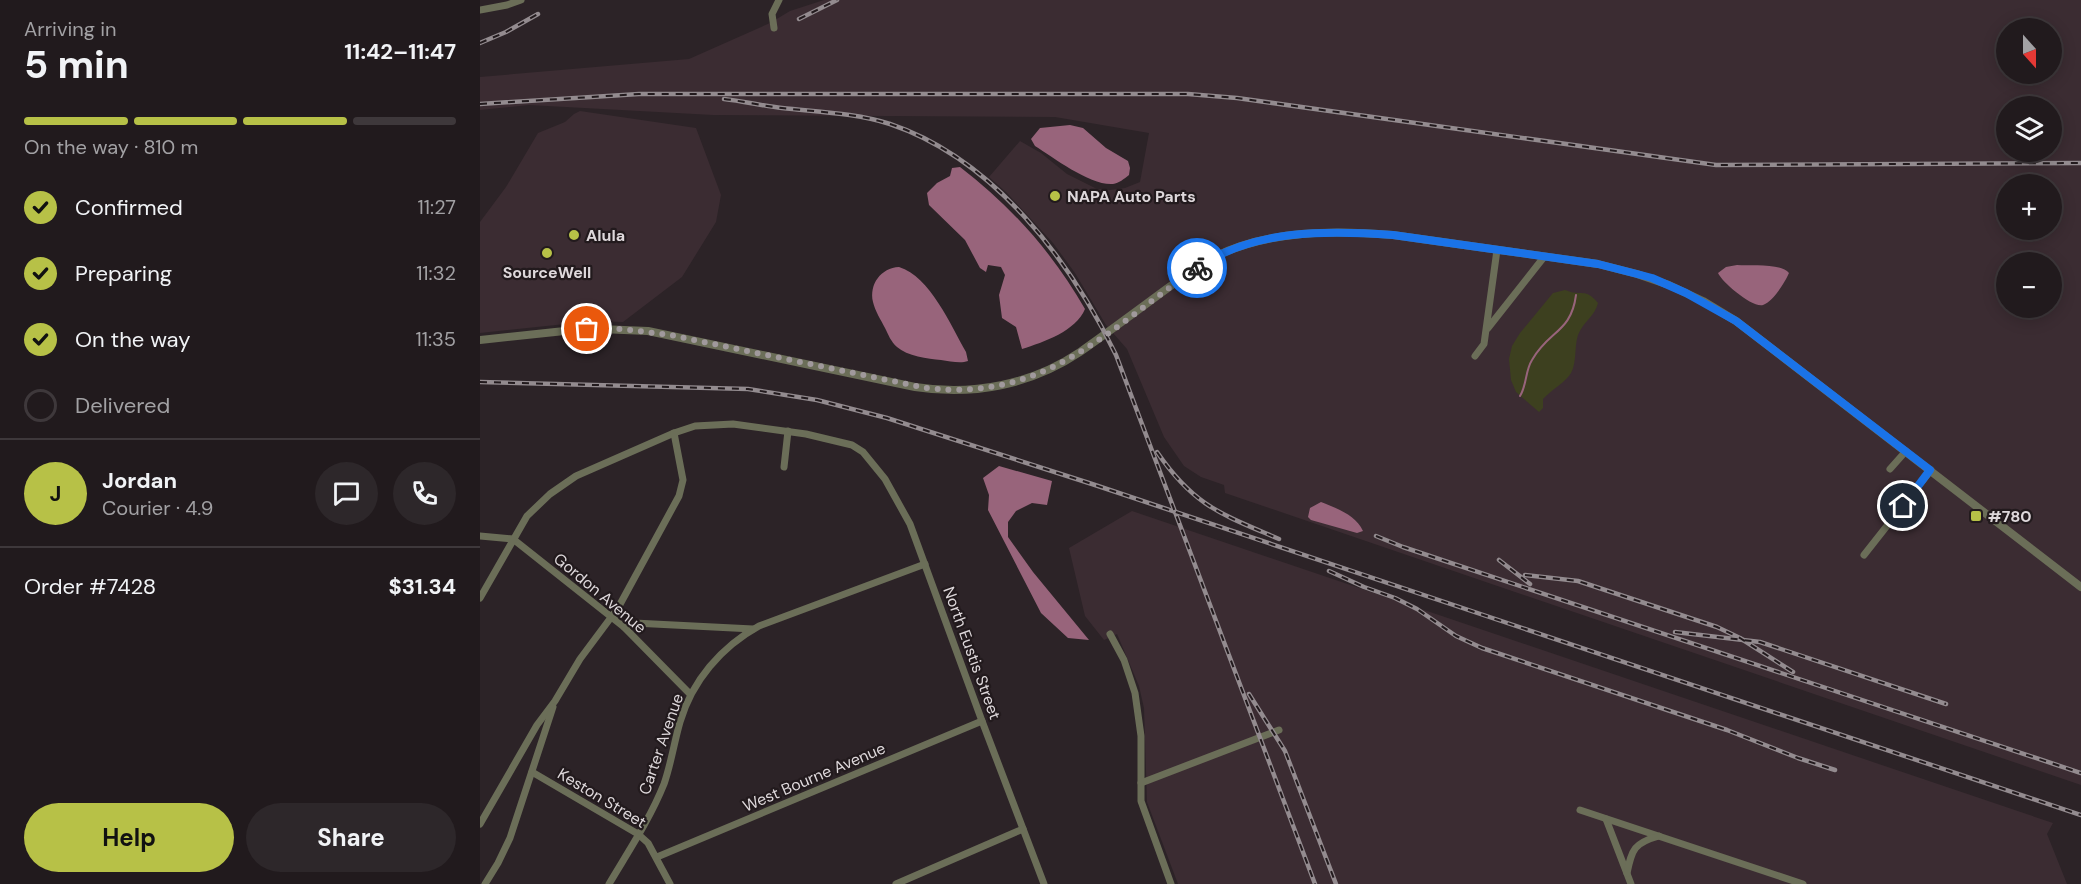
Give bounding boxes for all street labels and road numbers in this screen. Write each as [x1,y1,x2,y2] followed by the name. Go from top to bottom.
[549,548,651,638] street label: Gordon Avenue
[938,584,1006,722] street label: North Eustis Street
[634,691,688,797] street label: Carter Avenue
[739,737,889,817] street label: West Bourne Avenue
[554,763,650,833] street label: Keston Street

